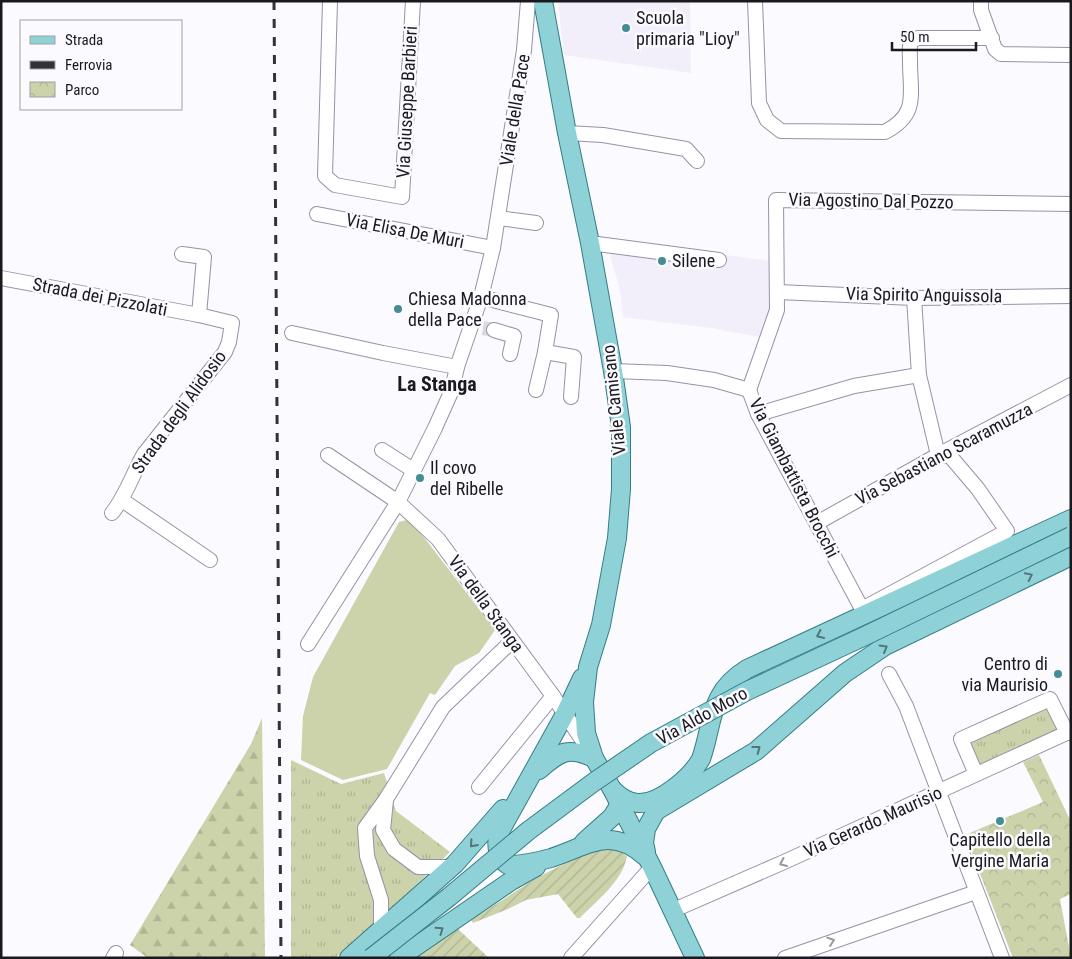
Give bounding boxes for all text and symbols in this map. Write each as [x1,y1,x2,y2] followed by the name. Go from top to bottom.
[636,7,740,49] place label: Scuola primaria "Lioy"
[20,20,182,110] legend
[892,20,976,52] scale bar
[620,22,632,34] marker: Scuola primaria "Lioy"
[392,25,421,179] street label: Via Giuseppe Barbieri
[900,28,930,46] text: 50 m
[65,31,103,49] text: Strada
[495,52,534,167] street label: Viale della Pace
[65,56,113,74] text: Ferrovia
[65,81,99,99] text: Parco
[788,189,954,212] street label: Via Agostino Dal Pozzo
[344,209,466,252] street label: Via Elisa De Muri
[672,250,715,271] place label: Silene
[656,255,668,267] marker: Silene
[31,273,169,320] street label: Strada dei Pizzolati
[846,283,1002,306] street label: Via Spirito Anguissola
[408,288,527,330] place label: Chiesa Madonna della Pace
[392,303,404,315] marker: Chiesa Madonna della Pace
[597,344,630,456] street label: Viale Camisano
[127,346,230,477] street label: Strada degli Alidosio
[397,372,477,396] district label: La Stanga
[745,395,844,561] street label: Via Giambattista Brocchi
[852,398,1036,509] street label: Via Sebastiano Scaramuzza
[430,457,503,499] place label: Il covo del Ribelle
[414,472,426,484] marker: Il covo del Ribelle
[444,551,529,656] street label: Via della Stanga
[1024,571,1033,582] one-way arrow
[816,629,825,639] one-way arrow
[878,644,887,654] one-way arrow
[962,653,1048,695] place label: Centro di via Maurisio
[1052,668,1064,680] marker: Centro di via Maurisio
[653,682,751,749] street label: Via Aldo Moro
[751,746,761,755] one-way arrow
[800,782,945,861] street label: Via Gerardo Maurisio
[994,815,1006,827] marker: Capitello della Vergine Maria
[949,829,1051,871] place label: Capitello della Vergine Maria
[470,838,479,847] one-way arrow
[779,856,788,867] one-way arrow
[434,927,443,936] one-way arrow
[826,937,835,947] one-way arrow

